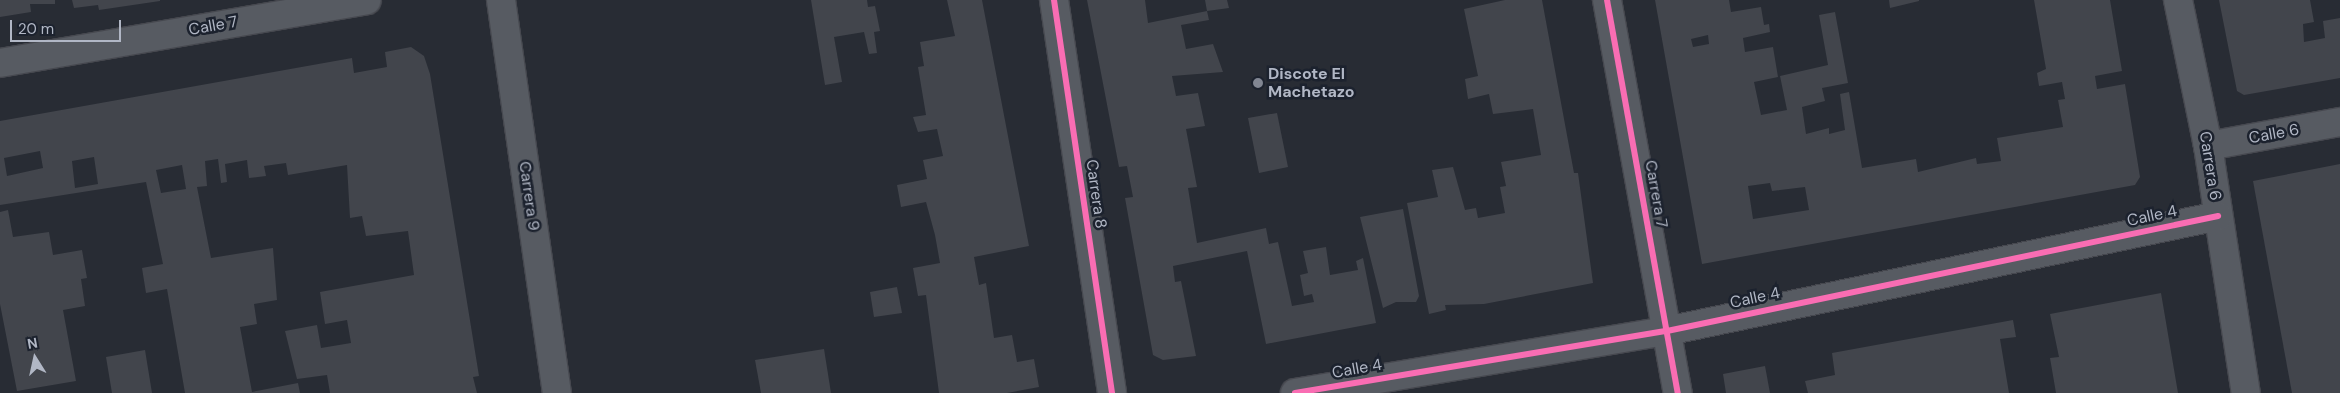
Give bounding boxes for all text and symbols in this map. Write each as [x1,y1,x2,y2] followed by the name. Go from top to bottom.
[12,10,124,42] scale bar
[187,12,239,40] street label: Calle 7
[18,19,54,39] text: 20 m
[1268,64,1355,102] place label: Discote El Machetazo
[1252,77,1264,89] marker: Discote El Machetazo
[2247,120,2301,148] street label: Calle 6
[2195,130,2225,202] street label: Carrera 6
[1082,158,1110,230] street label: Carrera 8
[1641,159,1671,229] street label: Carrera 7
[515,160,543,232] street label: Carrera 9
[2125,201,2179,231] street label: Calle 4
[1728,283,1782,313] street label: Calle 4
[10,333,60,383] north arrow
[26,333,39,353] text: N
[1331,355,1383,383] street label: Calle 4

